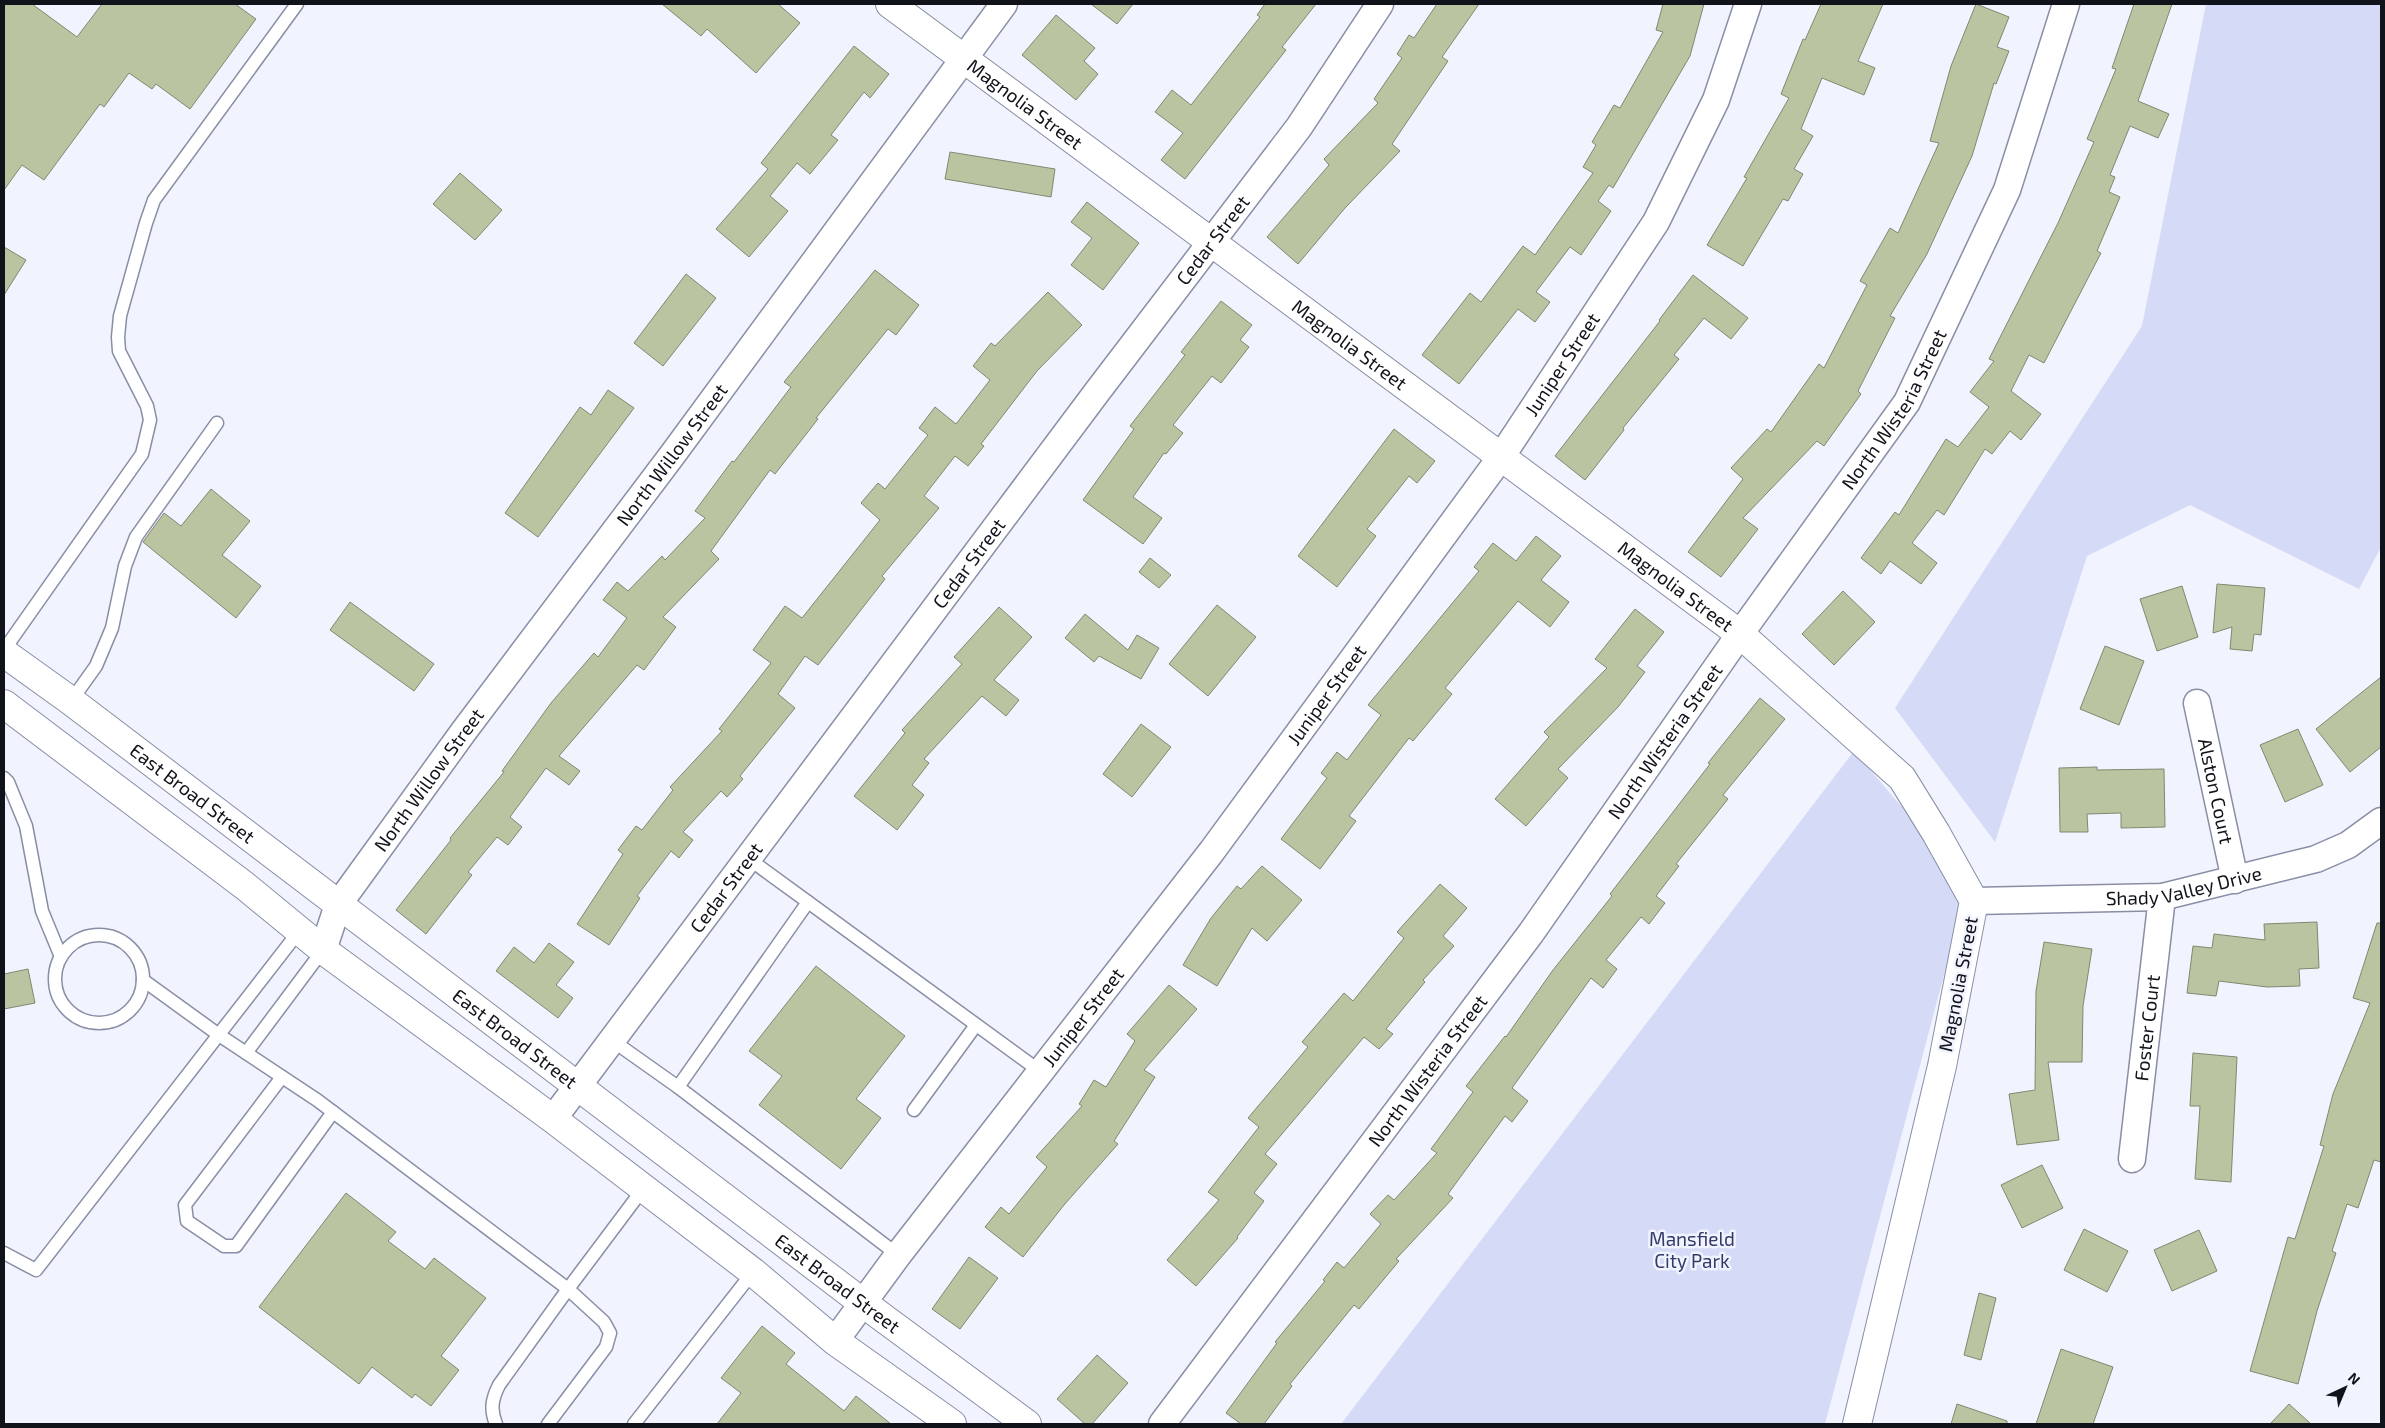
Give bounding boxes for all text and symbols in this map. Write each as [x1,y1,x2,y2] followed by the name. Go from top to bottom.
[963,53,1087,154] street label: Magnolia Street
[1171,190,1254,289] street label: Cedar Street
[1288,294,1412,394] street label: Magnolia Street
[1519,308,1604,420] street label: Juniper Street
[1836,325,1951,493] street label: North Wisteria Street
[611,379,732,530] street label: North Willow Street
[927,513,1010,613] street label: Cedar Street
[1614,536,1738,636] street label: Magnolia Street
[1282,640,1371,749] street label: Juniper Street
[1602,659,1727,823] street label: North Wisteria Street
[369,704,488,856] street label: North Willow Street
[2194,736,2239,846] street label: Alston Court
[126,738,260,848] street label: East Broad Street
[685,838,767,937] street label: Cedar Street
[2105,861,2264,909] street label: Shady Valley Drive
[1933,914,1982,1054] street label: Magnolia Street
[1037,963,1128,1071] street label: Juniper Street
[2129,973,2164,1082] street label: Foster Court
[448,983,582,1093] street label: East Broad Street
[1363,990,1492,1151] street label: North Wisteria Street
[1649,1227,1735,1272] park label: Mansfield City Park
[771,1228,905,1337] street label: East Broad Street
[2320,1363,2370,1413] north arrow
[2345,1369,2364,1388] text: N

